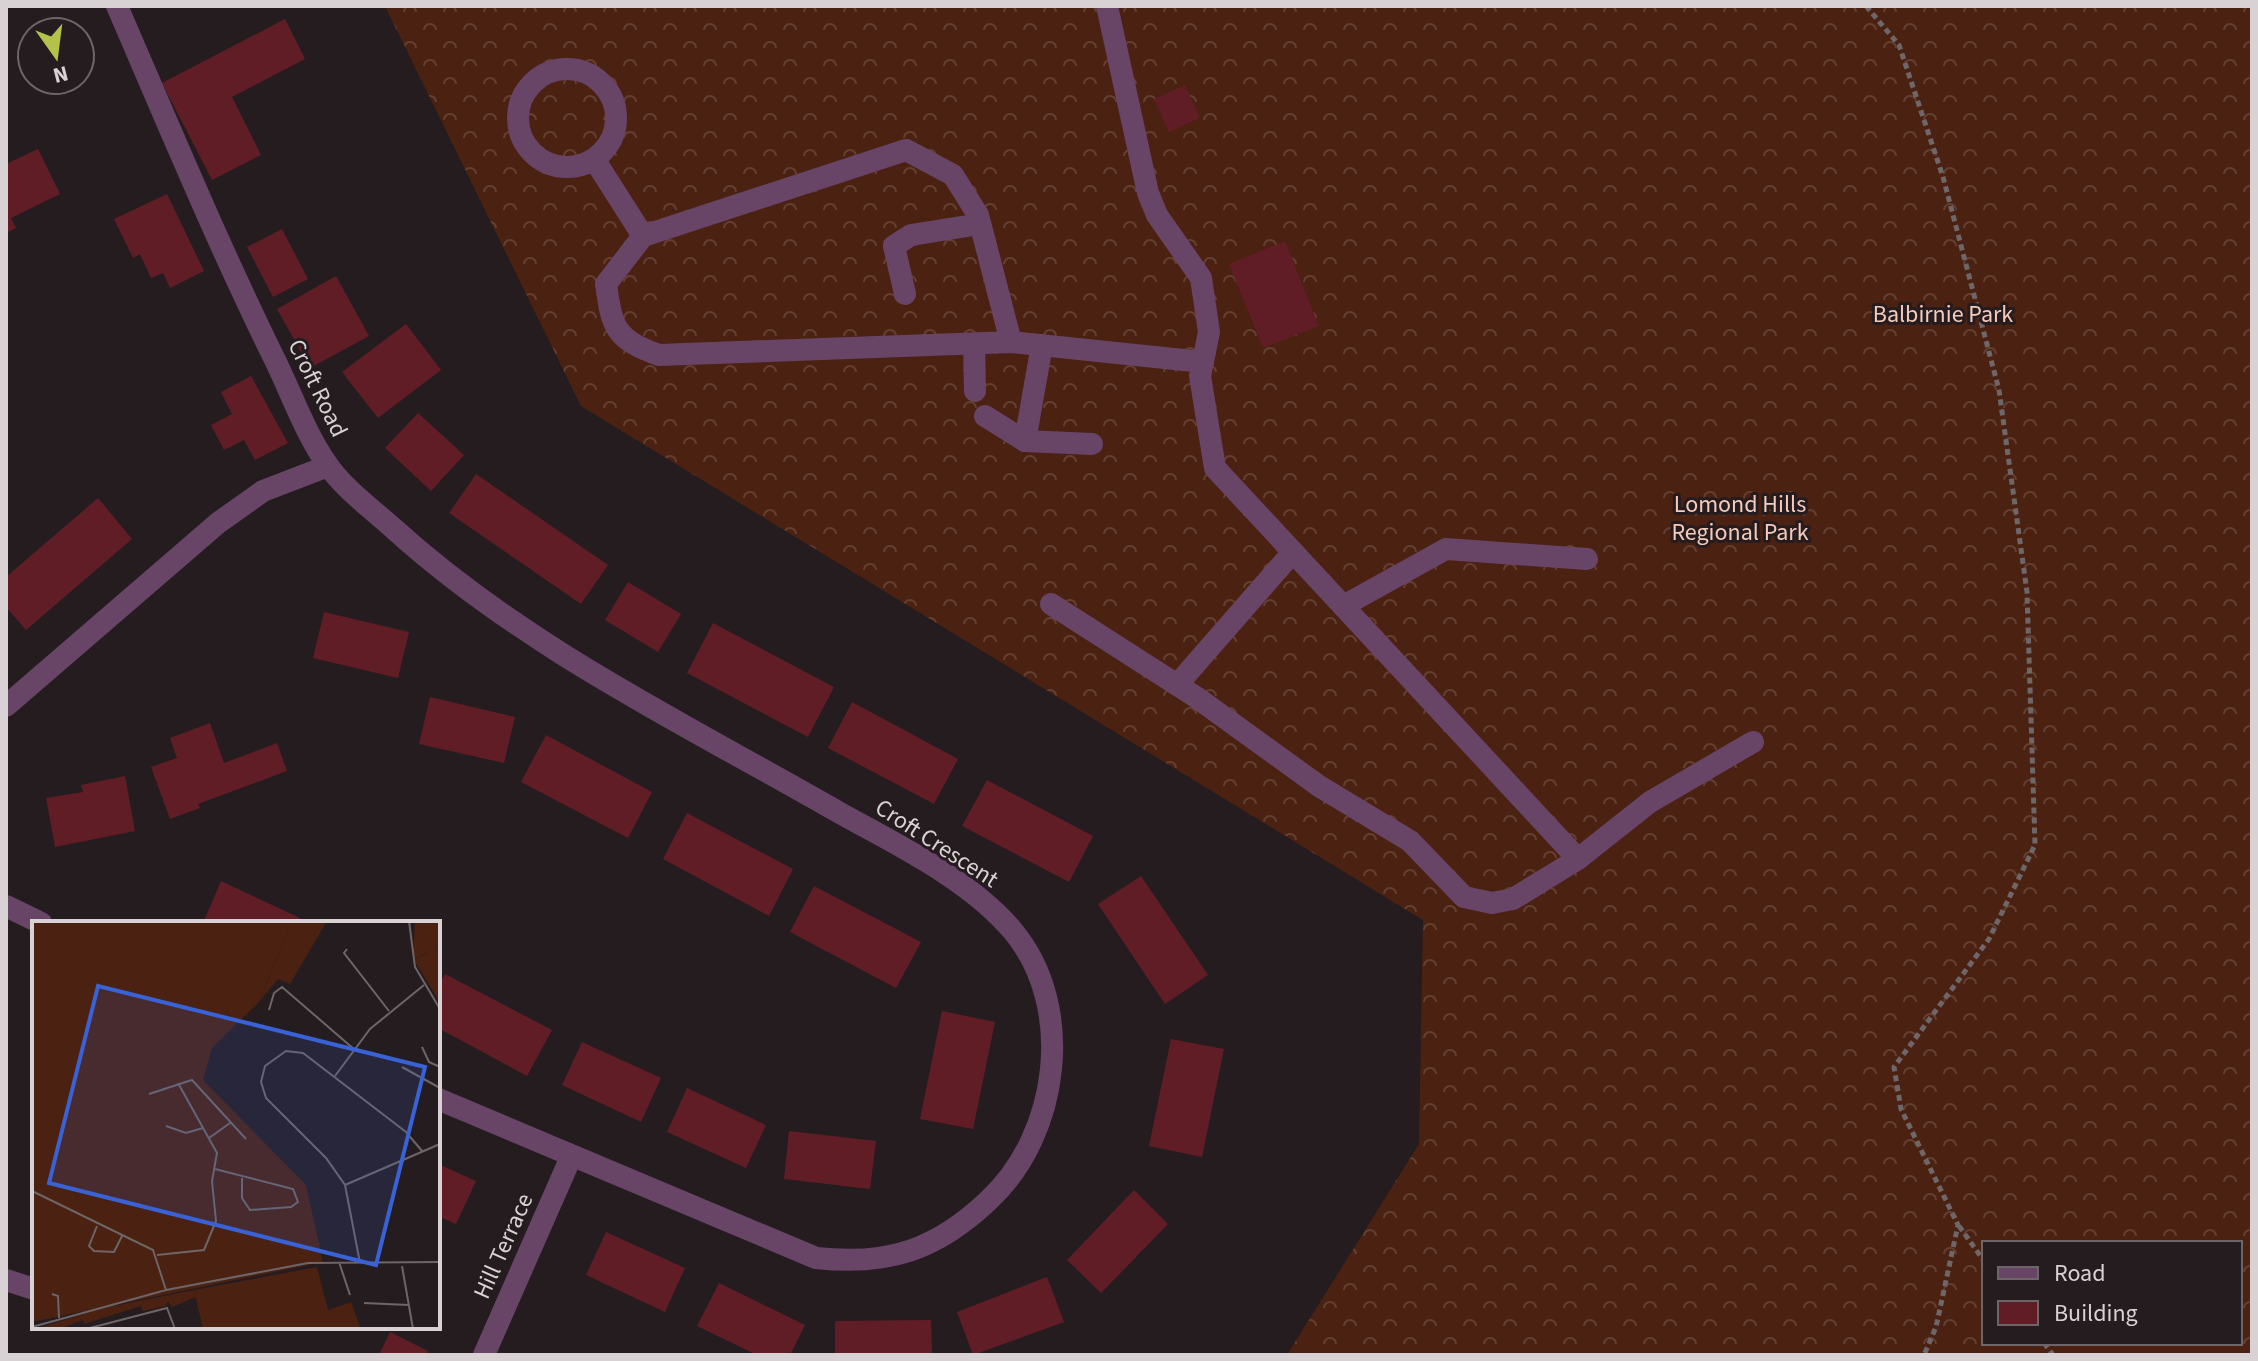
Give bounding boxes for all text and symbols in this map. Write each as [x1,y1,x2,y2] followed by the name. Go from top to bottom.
[16,16,96,96] north arrow
[50,57,72,92] text: N
[1873,297,2013,332] park label: Balbirnie Park
[279,333,356,443] street label: Croft Road
[1671,487,1809,550] park label: Lomond Hills Regional Park
[868,790,1005,897] street label: Croft Crescent
[32,921,440,1329] inset map
[465,1188,542,1305] street label: Hill Terrace
[1982,1241,2242,1345] legend
[2054,1256,2106,1291] text: Road
[2054,1296,2138,1331] text: Building

